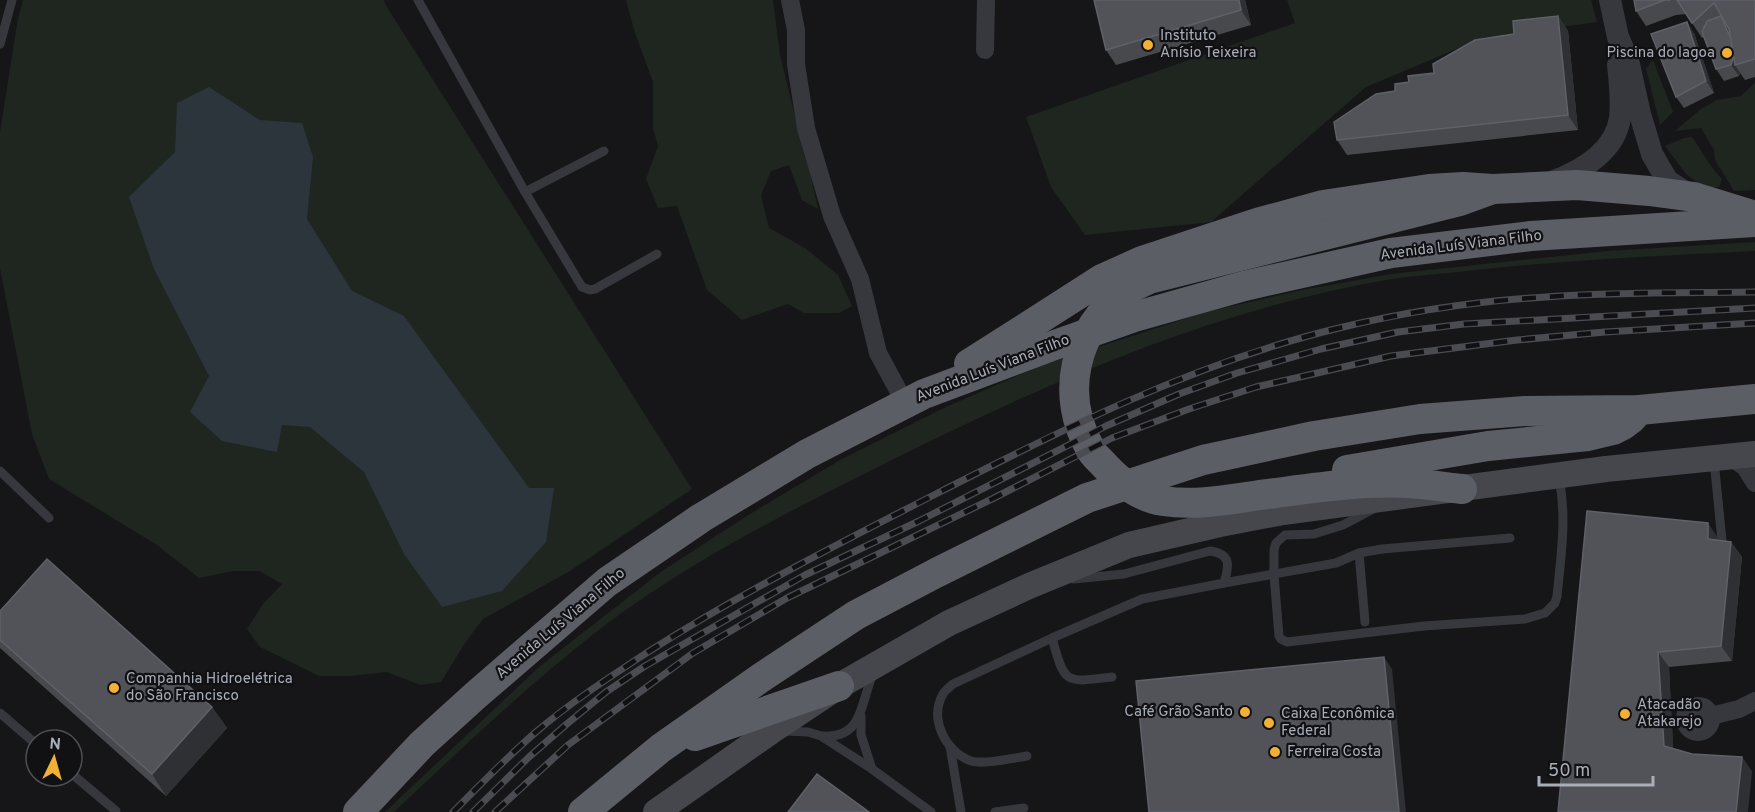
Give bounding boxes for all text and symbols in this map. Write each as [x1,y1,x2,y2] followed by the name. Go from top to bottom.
[1160,27,1256,63] place label: Instituto Anísio Teixeira
[1141,38,1155,52] marker: Instituto Anísio Teixeira
[1606,44,1715,63] place label: Piscina do lagoa
[1720,46,1734,60] marker: Piscina do lagoa
[1379,227,1543,265] street label: Avenida Luís Viana Filho
[914,331,1072,407] street label: Avenida Luís Viana Filho
[493,564,629,684] street label: Avenida Luís Viana Filho
[126,670,293,706] place label: Companhia Hidroelétrica do São Francisco
[107,681,121,695] marker: Companhia Hidroelétrica do São Francisco
[1637,696,1702,732] place label: Atacadão Atakarejo
[1124,703,1233,722] place label: Café Grão Santo
[1238,705,1252,719] marker: Café Grão Santo
[1281,705,1395,741] place label: Caixa Econômica Federal
[1618,707,1632,721] marker: Atacadão Atakarejo
[1262,716,1276,730] marker: Caixa Econômica Federal
[24,728,84,788] north arrow
[49,735,62,756] text: N
[1287,743,1381,762] place label: Ferreira Costa
[1268,745,1282,759] marker: Ferreira Costa
[1539,749,1653,787] scale bar
[1548,760,1590,783] text: 50 m

